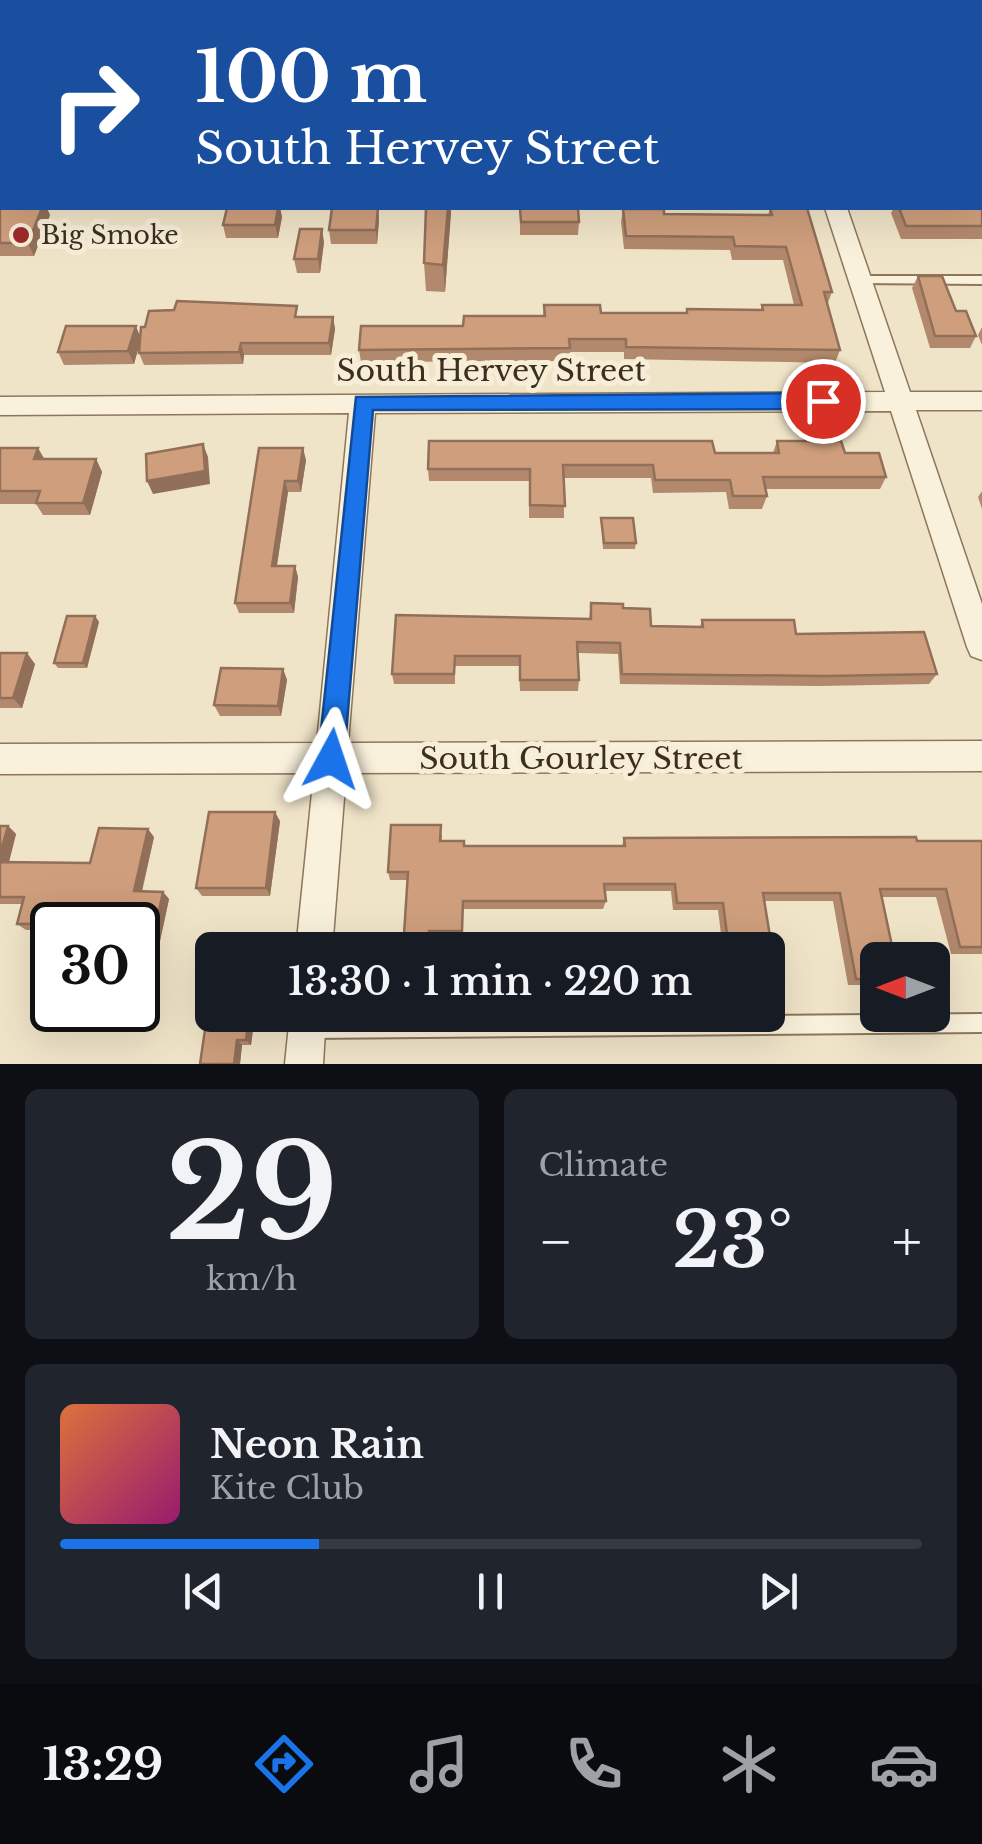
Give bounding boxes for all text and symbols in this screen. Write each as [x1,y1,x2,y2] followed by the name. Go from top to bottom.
[195,34,427,121] text: 100 m
[30,40,160,170] icon: right
[195,120,660,176] text: South Hervey Street
[41,220,179,251] place label: Big Smoke
[10,224,32,246] marker: Big Smoke
[336,352,647,389] street label: South Hervey Street
[781,359,866,444] pin
[796,374,851,429] icon: arrive
[279,707,383,811] position arrow
[419,740,743,777] street label: South Gourley Street
[30,902,160,1032] speed limit sign: 30
[860,942,950,1032] north arrow
[860,942,950,1032] map controls
[288,958,692,1005] text: 13:30 · 1 min · 220 m
[166,1113,338,1274] text: 29
[539,1145,668,1185] text: Climate
[672,1194,793,1287] text: 23°
[539,1208,573,1276] text: −
[892,1208,922,1276] text: +
[206,1259,297,1299] text: km/h
[210,1421,424,1468] text: Neon Rain
[210,1468,364,1508] text: Kite Club
[176,1564,231,1619] icon: previous
[463,1564,518,1619] icon: pause
[751,1564,806,1619] icon: next
[249,1729,319,1799] icon: directions
[404,1729,474,1799] icon: music
[559,1729,629,1799] icon: phone
[714,1729,784,1799] icon: climate
[869,1729,939,1799] icon: car
[43,1736,163,1792] text: 13:29

